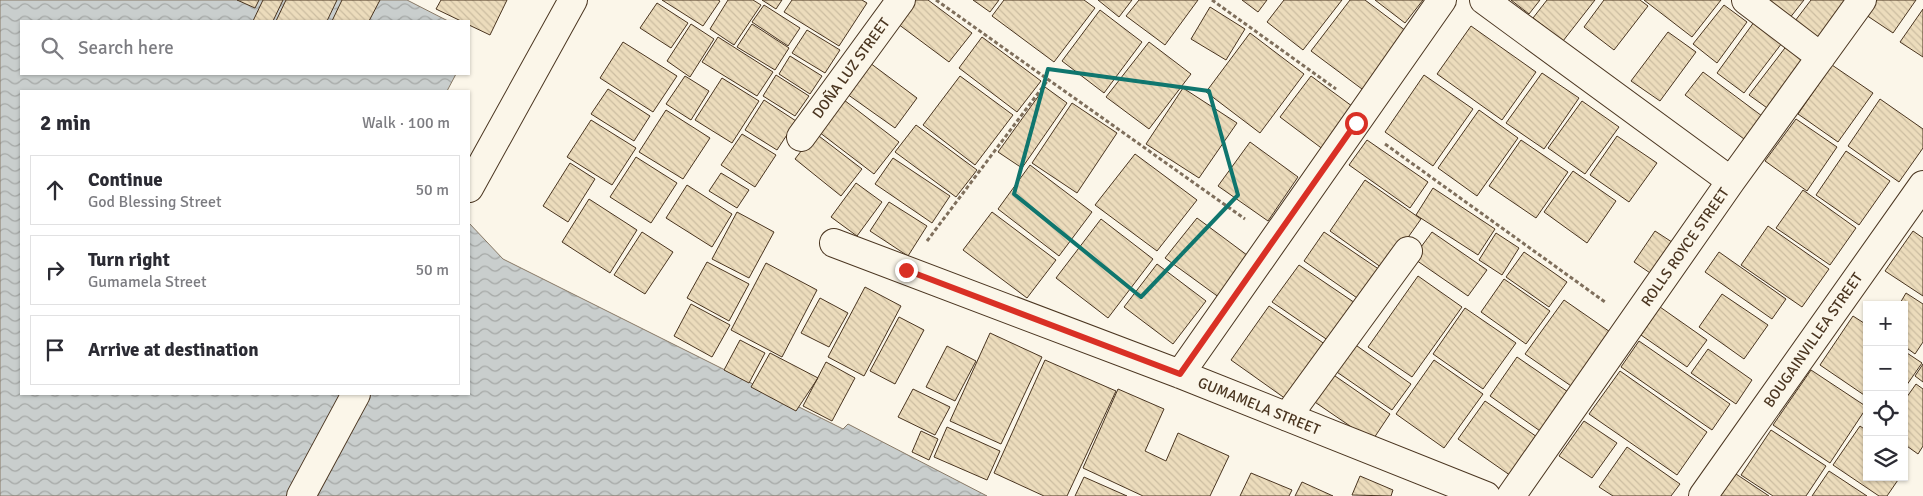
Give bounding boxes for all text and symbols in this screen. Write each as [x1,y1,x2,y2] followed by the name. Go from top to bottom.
[808,13,894,122] street label: DOÑA LUZ STREET
[20,20,470,75] search box
[38,34,66,62] icon: search
[78,36,174,60] text: Search here
[40,110,91,136] text: 2 min
[1345,112,1368,135] route start
[362,113,450,133] text: Walk · 100 m
[88,168,163,192] text: Continue
[41,176,69,204] icon: ahead
[415,180,449,200] text: 50 m
[1637,184,1733,310] street label: ROLLS ROYCE STREET
[88,192,222,212] text: God Blessing Street
[88,248,170,272] text: Turn right
[41,256,69,284] icon: right
[895,259,918,282] route end
[415,260,449,280] text: 50 m
[1760,269,1867,411] street label: BOUGAINVILLEA STREET
[88,272,207,292] text: Gumamela Street
[1863,301,1908,481] map controls
[1863,301,1908,346] button: +
[41,336,69,364] icon: arrive
[88,338,259,362] text: Arrive at destination
[1863,346,1908,391] button: −
[1195,373,1323,439] street label: GUMAMELA STREET
[1863,391,1908,436] button: locate
[1863,436,1908,481] button: layers

